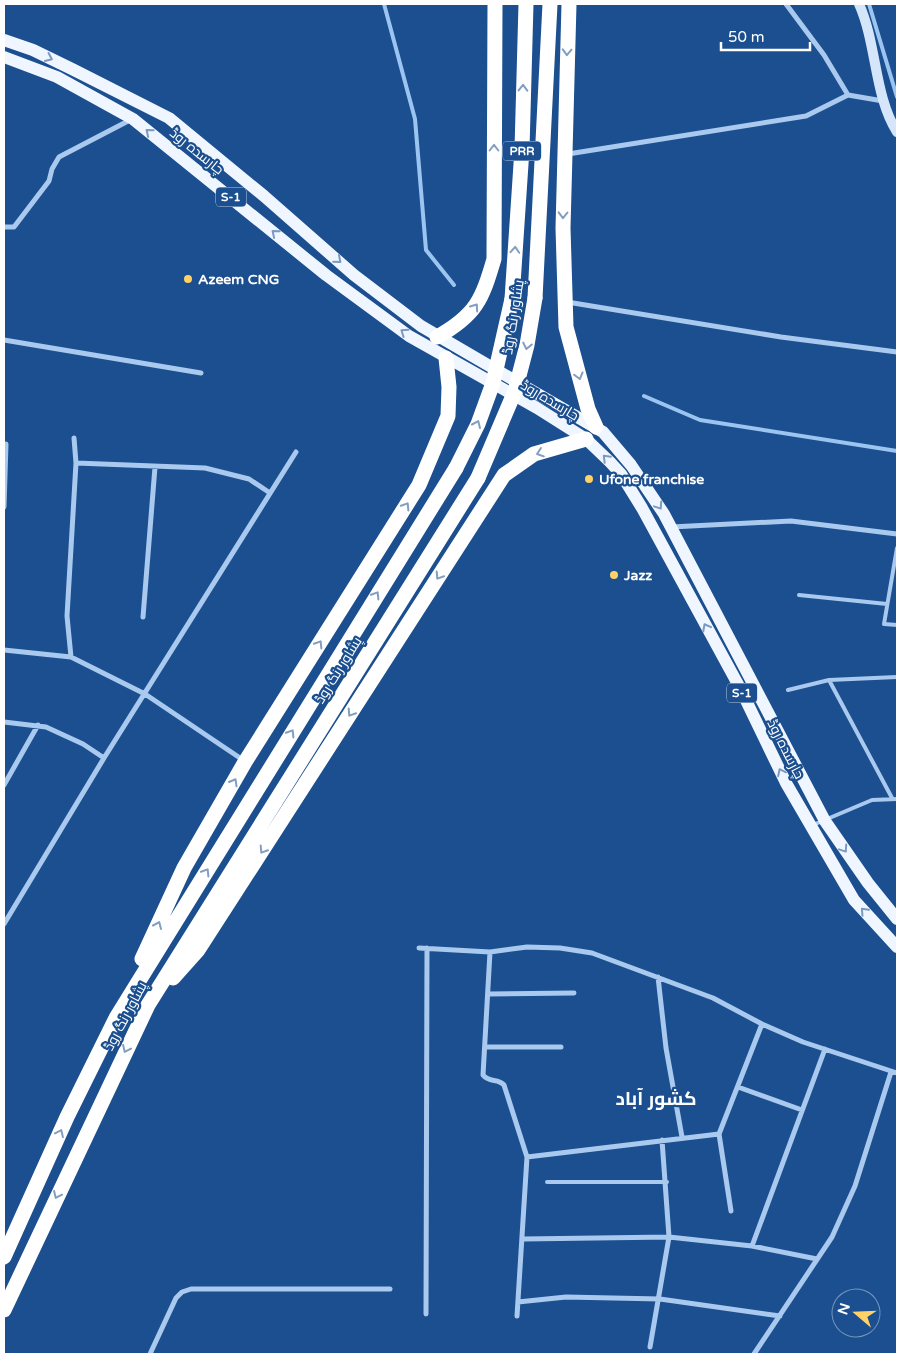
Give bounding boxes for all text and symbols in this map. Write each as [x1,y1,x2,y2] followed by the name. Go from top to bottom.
[721,20,810,52] scale bar
[728,28,765,46] text: 50 m
[562,49,573,57] one-way arrow
[44,51,53,62] one-way arrow
[518,84,528,92] one-way arrow
[166,124,227,179] street label: چارسدہ روڈ
[145,128,154,137] one-way arrow
[503,142,541,160] road number: PRR
[489,144,499,152] one-way arrow
[216,188,246,206] road number: S-1
[558,212,568,219] one-way arrow
[272,230,281,239] one-way arrow
[510,246,521,254] one-way arrow
[332,255,341,264] one-way arrow
[198,271,279,288] place label: Azeem CNG
[182,273,194,285] marker: Azeem CNG
[499,278,529,356] street label: پشاور رنگ روڈ
[469,303,478,313] one-way arrow
[400,329,410,338] one-way arrow
[522,341,532,350] one-way arrow
[573,371,584,380] one-way arrow
[517,377,582,425] street label: چارسدہ روڈ
[471,420,482,429] one-way arrow
[536,447,544,457] one-way arrow
[603,455,612,464] one-way arrow
[599,471,704,488] place label: Ufone franchise
[583,473,595,485] marker: Ufone franchise
[653,500,662,510] one-way arrow
[399,503,409,512] one-way arrow
[623,567,652,584] place label: Jazz
[608,569,620,581] marker: Jazz
[436,571,445,580] one-way arrow
[370,591,379,601] one-way arrow
[703,624,713,633] one-way arrow
[311,634,367,707] street label: پشاور رنگ روڈ
[313,640,323,649] one-way arrow
[727,684,757,702] road number: S-1
[348,708,357,717] one-way arrow
[762,717,808,782] street label: چارسدہ روڈ
[284,730,294,739] one-way arrow
[777,768,787,777] one-way arrow
[227,778,237,787] one-way arrow
[838,843,847,852] one-way arrow
[260,844,269,853] one-way arrow
[199,868,209,877] one-way arrow
[861,907,870,916] one-way arrow
[151,921,162,930] one-way arrow
[100,979,152,1054] street label: پشاور رنگ روڈ
[122,1043,132,1052] one-way arrow
[615,1088,697,1110] district label: کشور آباد
[53,1129,64,1138] one-way arrow
[53,1190,63,1199] one-way arrow
[831,1288,881,1338] north arrow
[834,1301,854,1317] text: N

